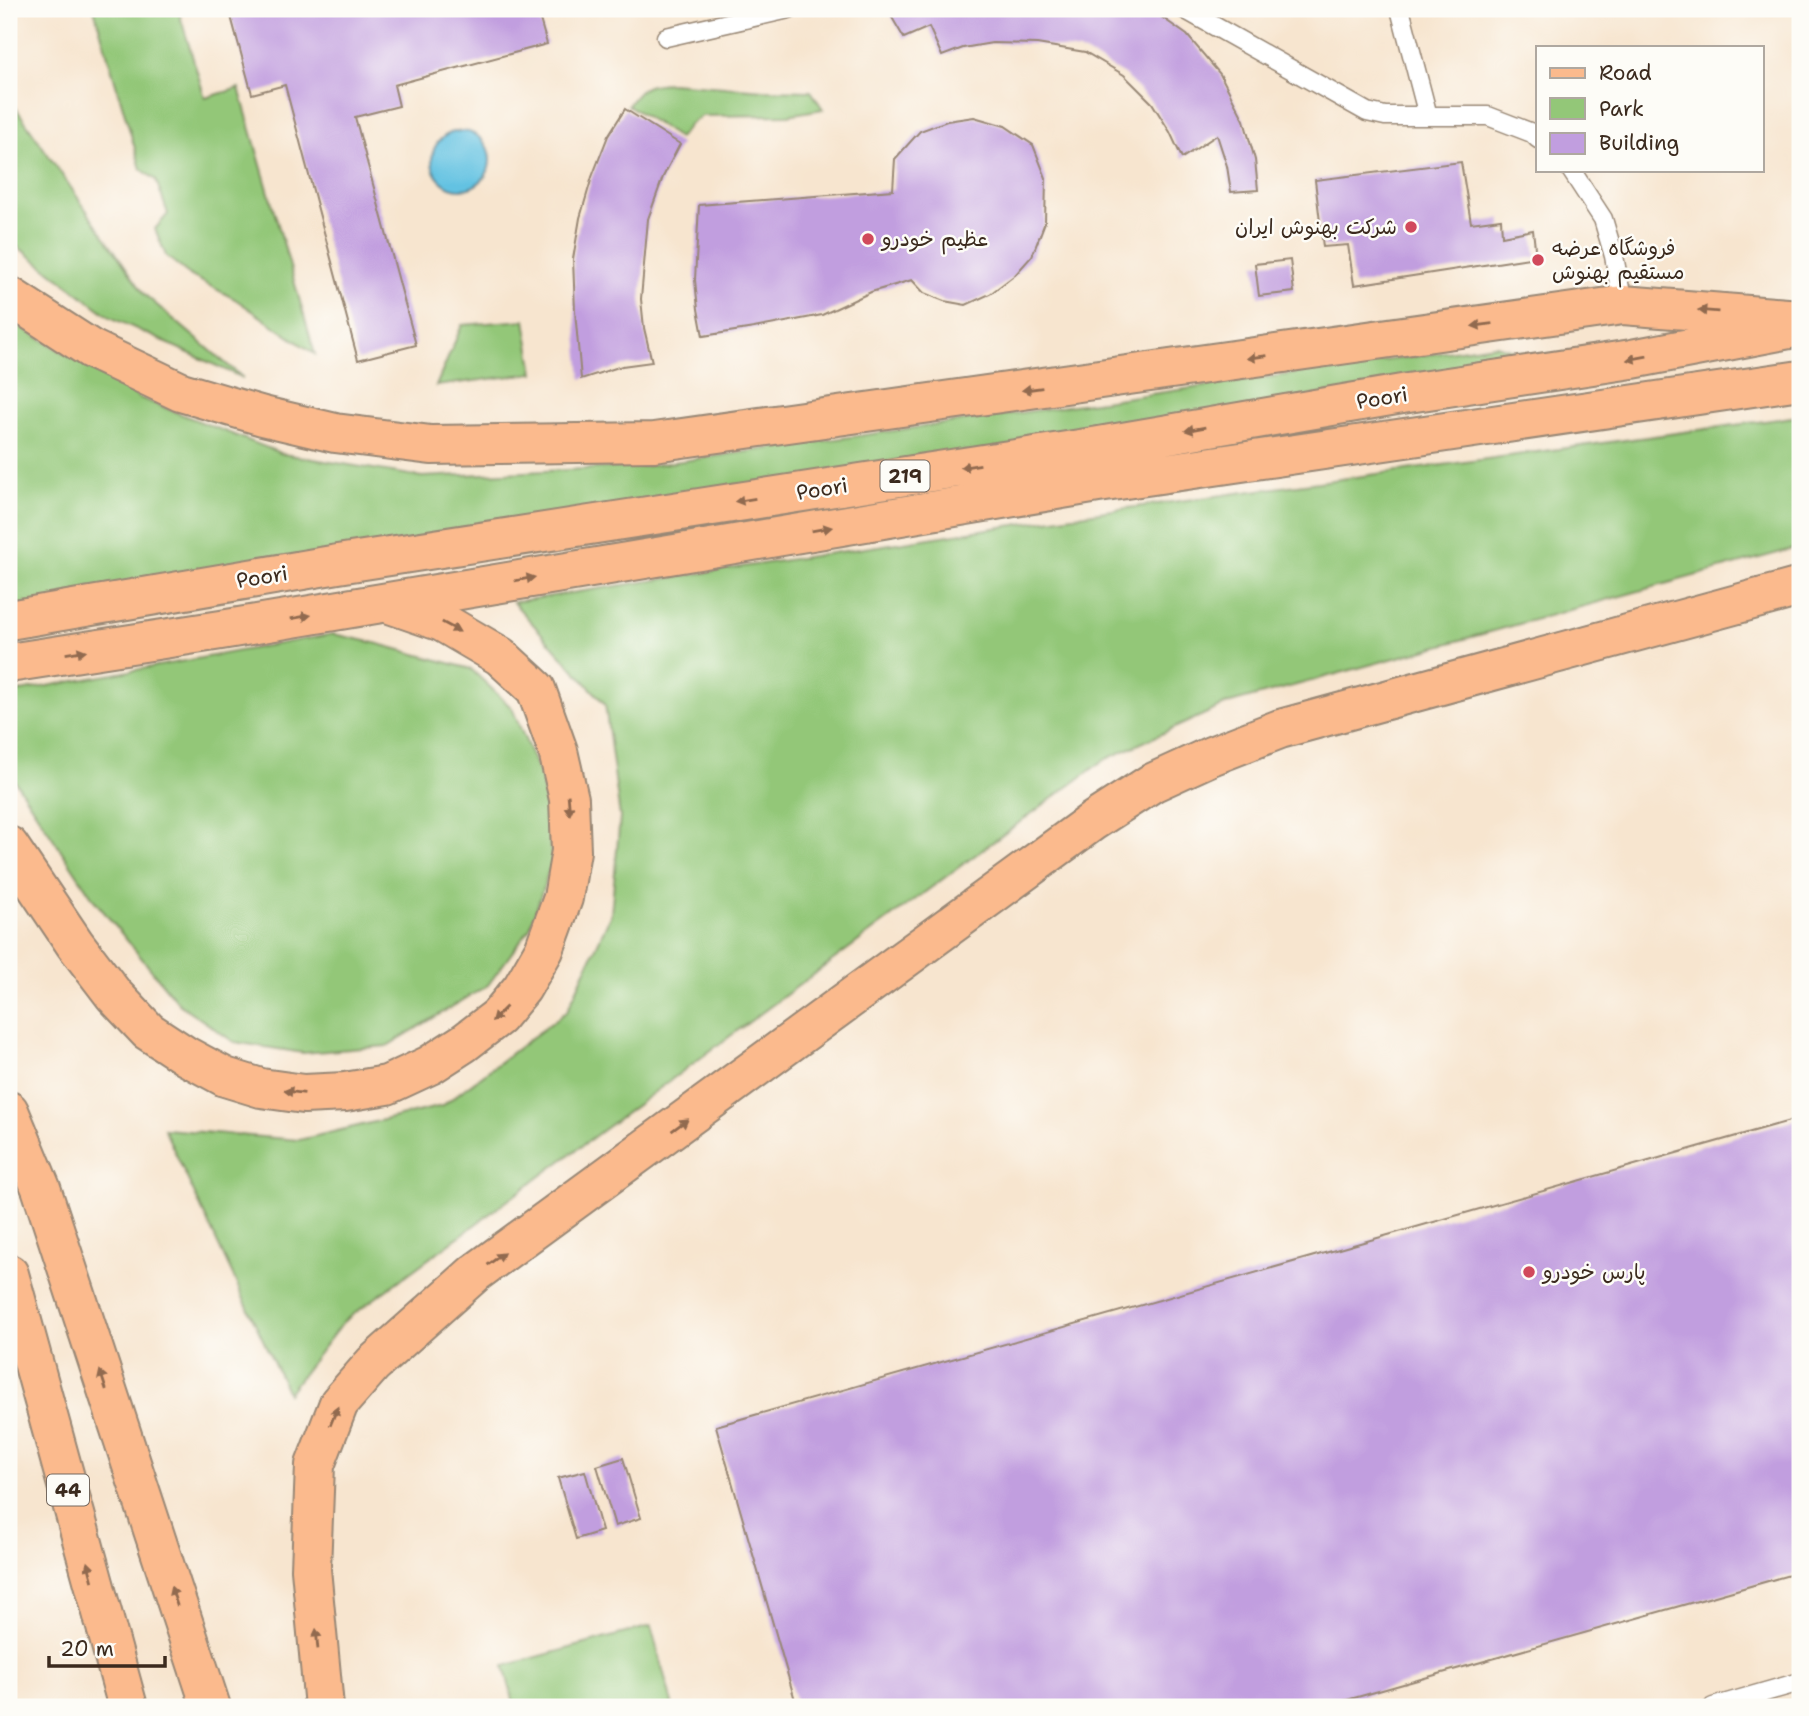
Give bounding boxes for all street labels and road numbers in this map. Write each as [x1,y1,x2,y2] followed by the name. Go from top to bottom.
[1354,380,1410,416] street label: Poori
[880,461,930,491] road number: 219
[794,471,850,507] street label: Poori
[234,559,290,595] street label: Poori
[47,1474,89,1506] road number: 44

